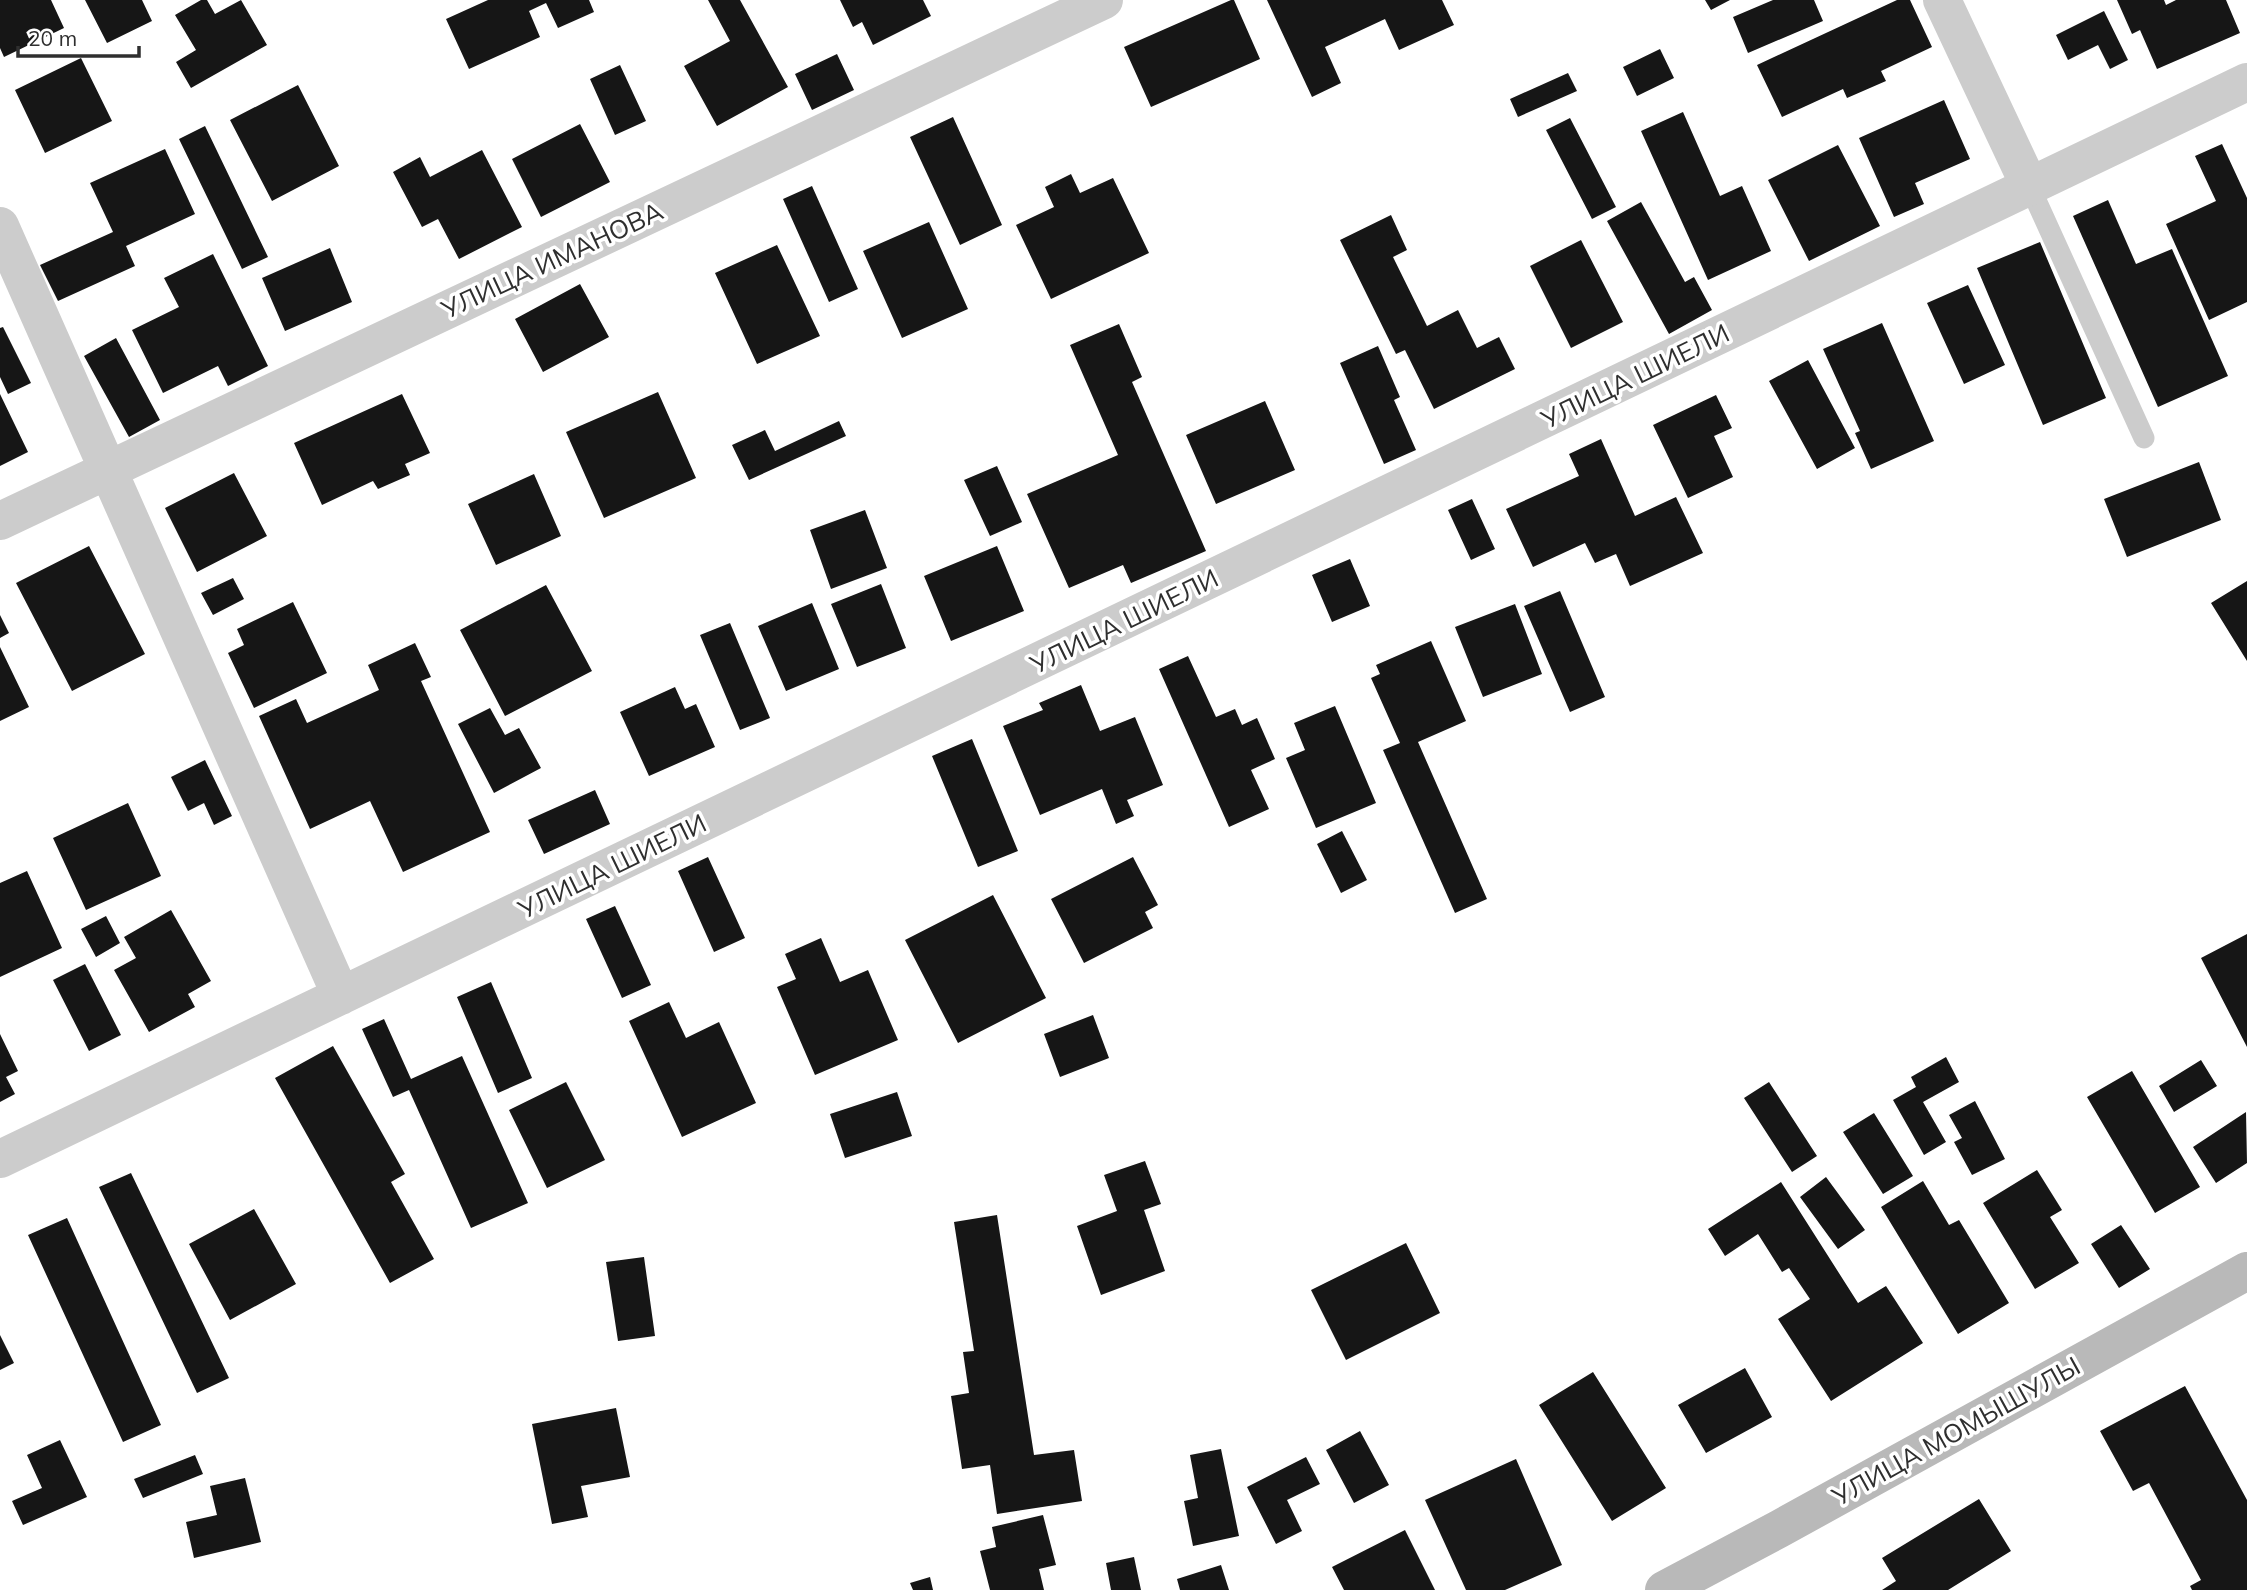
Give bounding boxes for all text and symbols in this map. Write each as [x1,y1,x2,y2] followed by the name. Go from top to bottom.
[18,14,138,58] scale bar
[28,25,77,51] text: 20 m
[435,194,668,326] street label: УЛИЦА ИМАНОВА
[1535,316,1735,436] street label: УЛИЦА ШИЕЛИ
[1024,561,1224,681] street label: УЛИЦА ШИЕЛИ
[512,806,712,926] street label: УЛИЦА ШИЕЛИ
[1825,1349,2086,1513] street label: УЛИЦА МОМЫШУЛЫ

